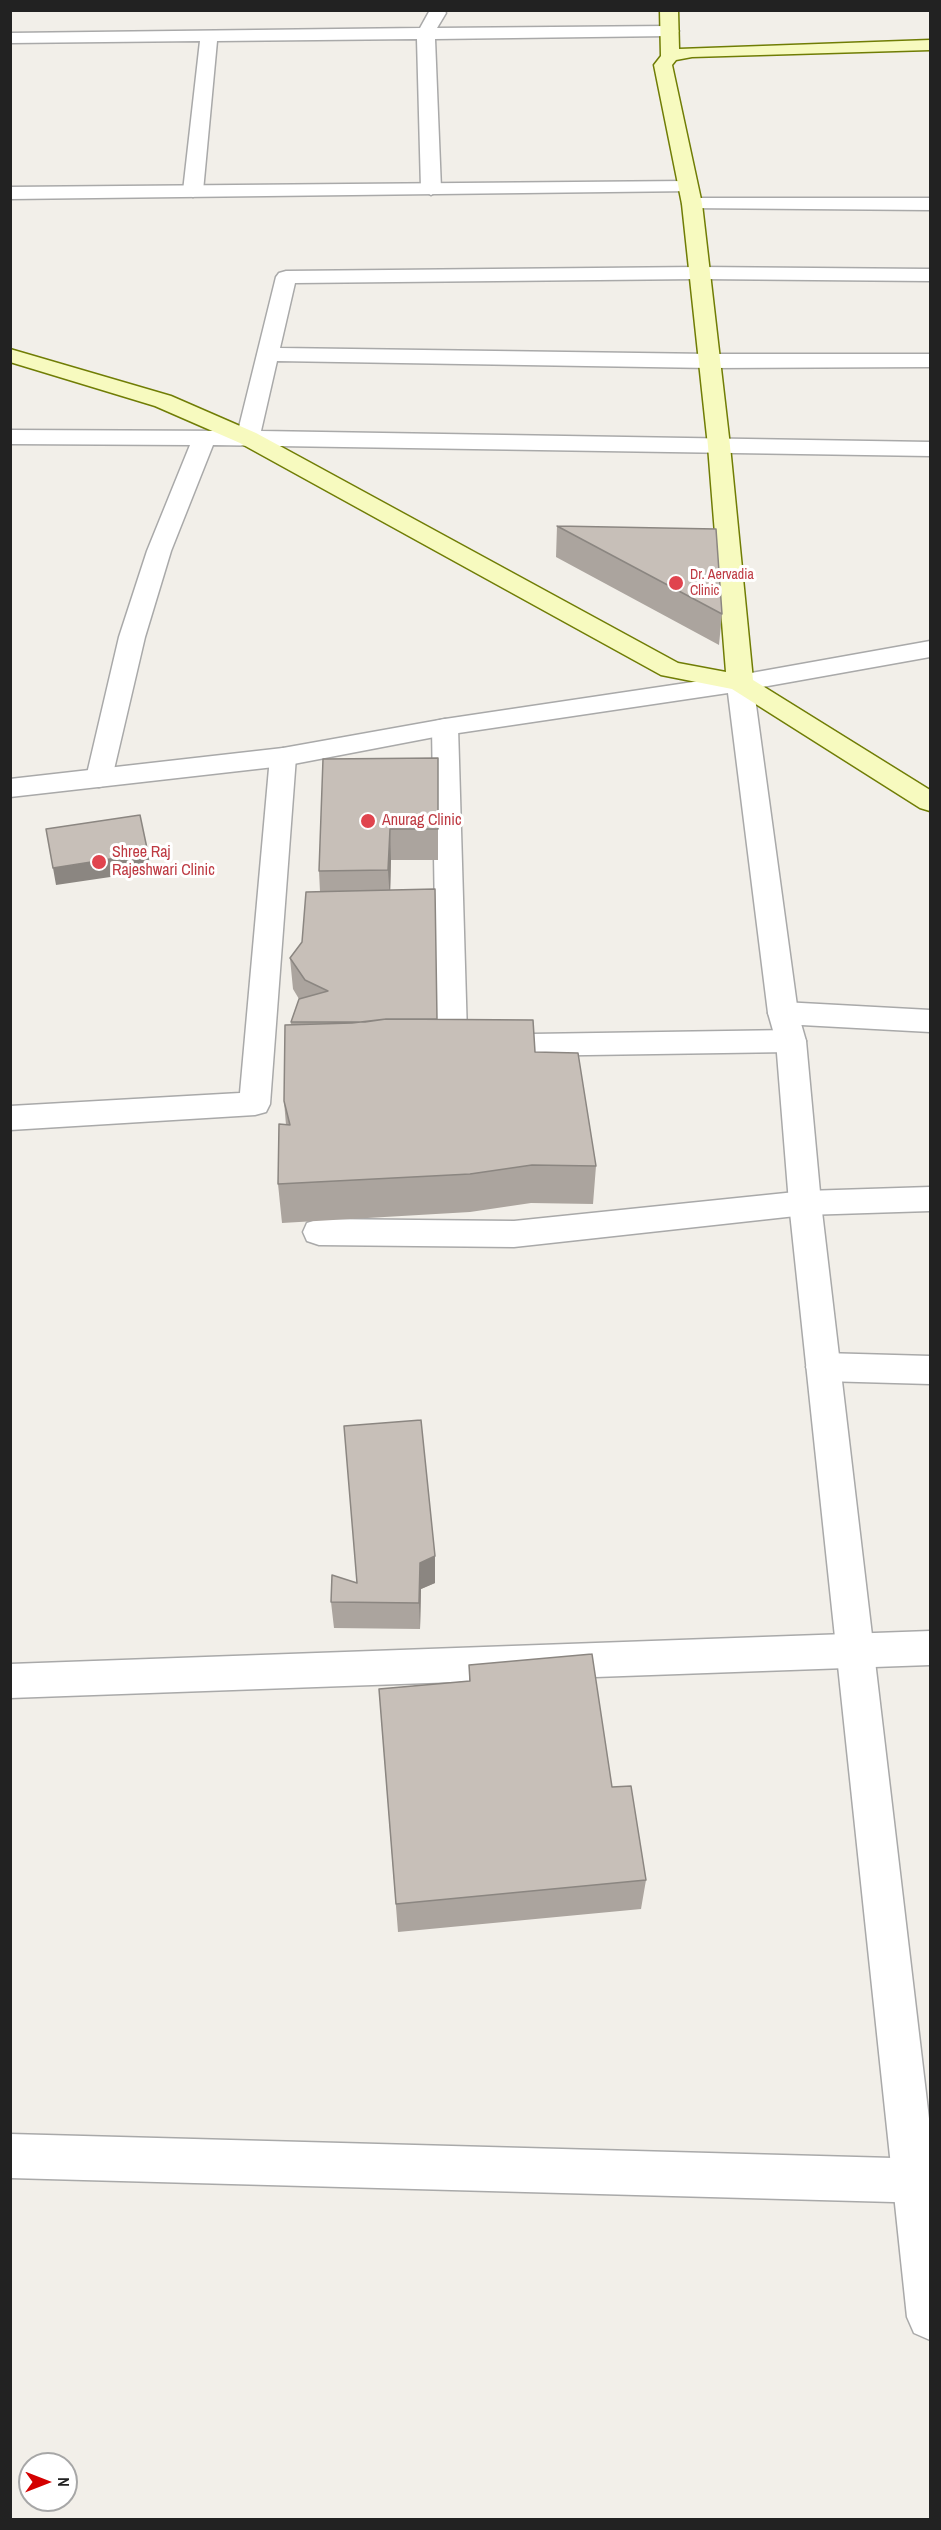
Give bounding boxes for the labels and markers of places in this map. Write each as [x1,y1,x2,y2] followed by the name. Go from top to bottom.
[690,567,754,600] place label: Dr. Aervadia Clinic
[667,574,685,592] marker: Dr. Aervadia Clinic
[382,811,461,831] place label: Anurag Clinic
[359,812,377,830] marker: Anurag Clinic
[112,843,215,881] place label: Shree Raj Rajeshwari Clinic
[90,853,108,871] marker: Shree Raj Rajeshwari Clinic

